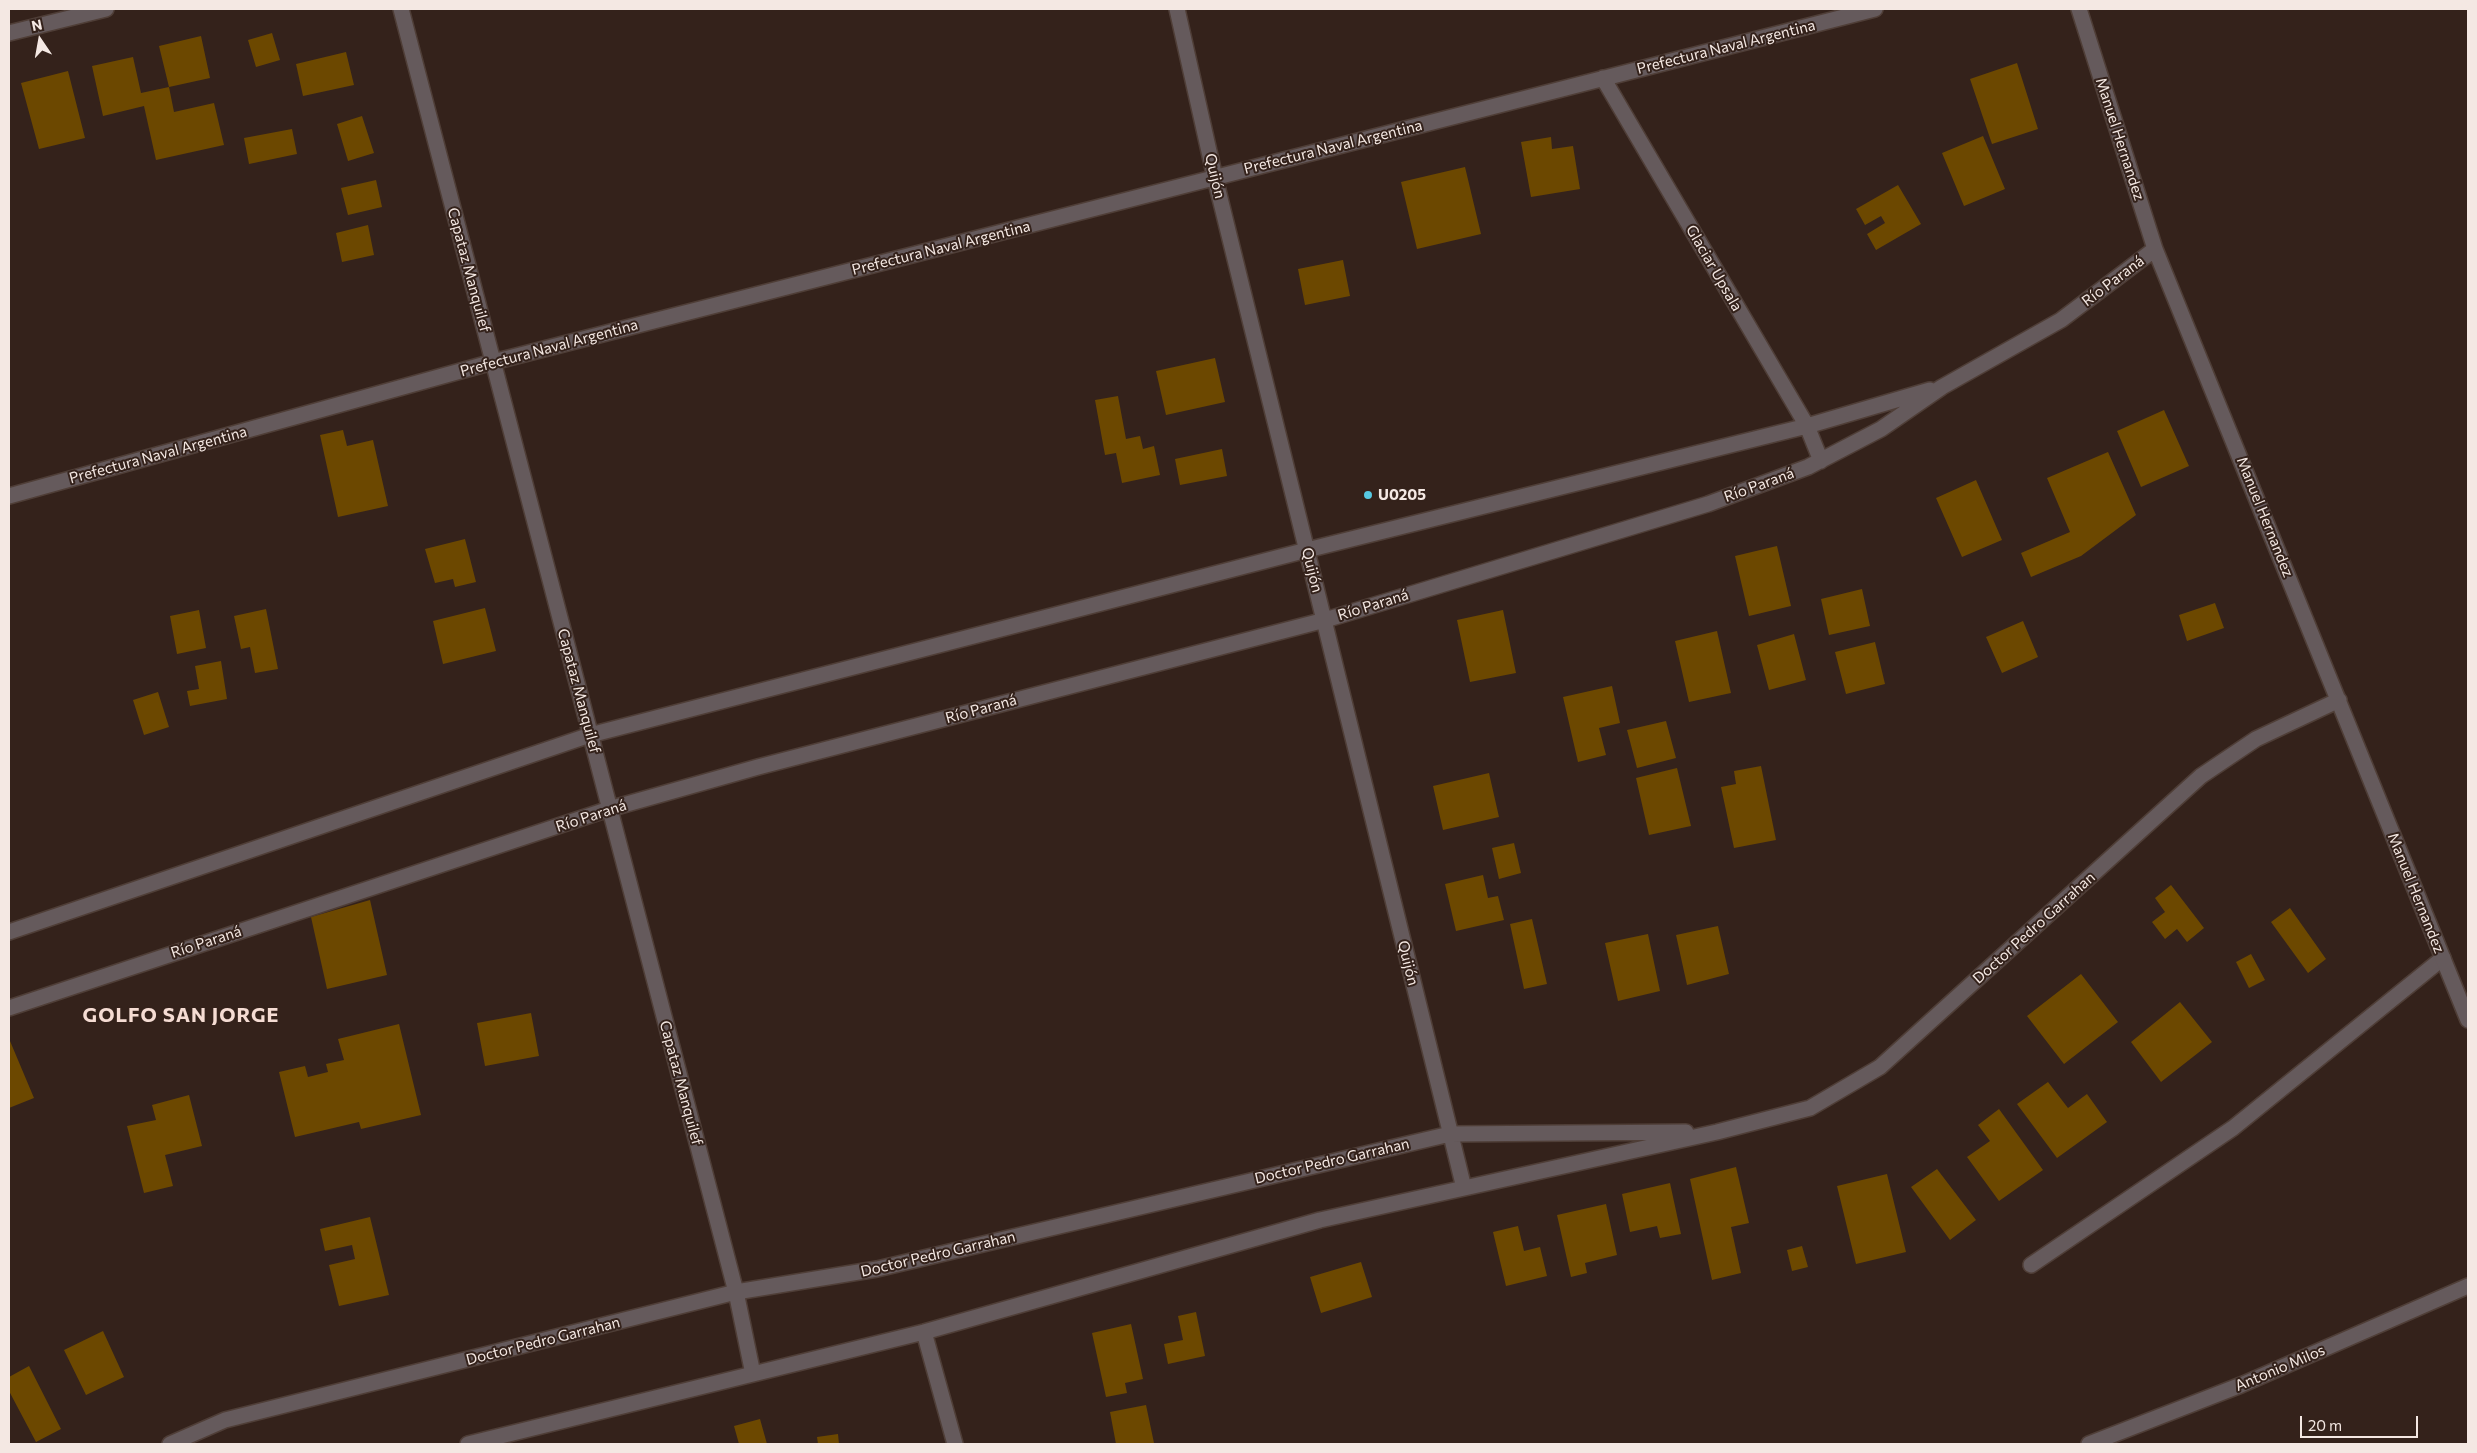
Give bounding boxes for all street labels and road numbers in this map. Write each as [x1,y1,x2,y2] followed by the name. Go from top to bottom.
[1635,16,1817,78] street label: Prefectura Naval Argentina
[2092,75,2148,203] street label: Manuel Hernandez
[1242,116,1424,178] street label: Prefectura Naval Argentina
[1201,152,1229,200] street label: Quijón
[444,206,494,334] street label: Capataz Manquilef
[850,217,1032,279] street label: Prefectura Naval Argentina
[1682,222,1746,314] street label: Glaciar Upsala
[2078,252,2148,310] street label: Río Paraná
[458,316,640,380] street label: Prefectura Naval Argentina
[67,423,249,487] street label: Prefectura Naval Argentina
[2233,454,2297,580] street label: Manuel Hernandez
[1722,464,1796,506] street label: Río Paraná
[1298,546,1326,594] street label: Quijón
[1335,586,1411,624] street label: Río Paraná
[554,627,604,755] street label: Capataz Manquilef
[943,691,1019,727] street label: Río Paraná
[553,796,629,836] street label: Río Paraná
[2384,830,2448,956] street label: Manuel Hernandez
[1969,868,2099,988] street label: Doctor Pedro Garrahan
[168,922,244,962] street label: Río Paraná
[1394,939,1422,987] street label: Quijón
[656,1019,706,1147] street label: Capataz Manquilef
[1253,1134,1411,1188] street label: Doctor Pedro Garrahan
[859,1227,1017,1281] street label: Doctor Pedro Garrahan
[464,1313,622,1369] street label: Doctor Pedro Garrahan
[2232,1341,2328,1395] street label: Antonio Milos

